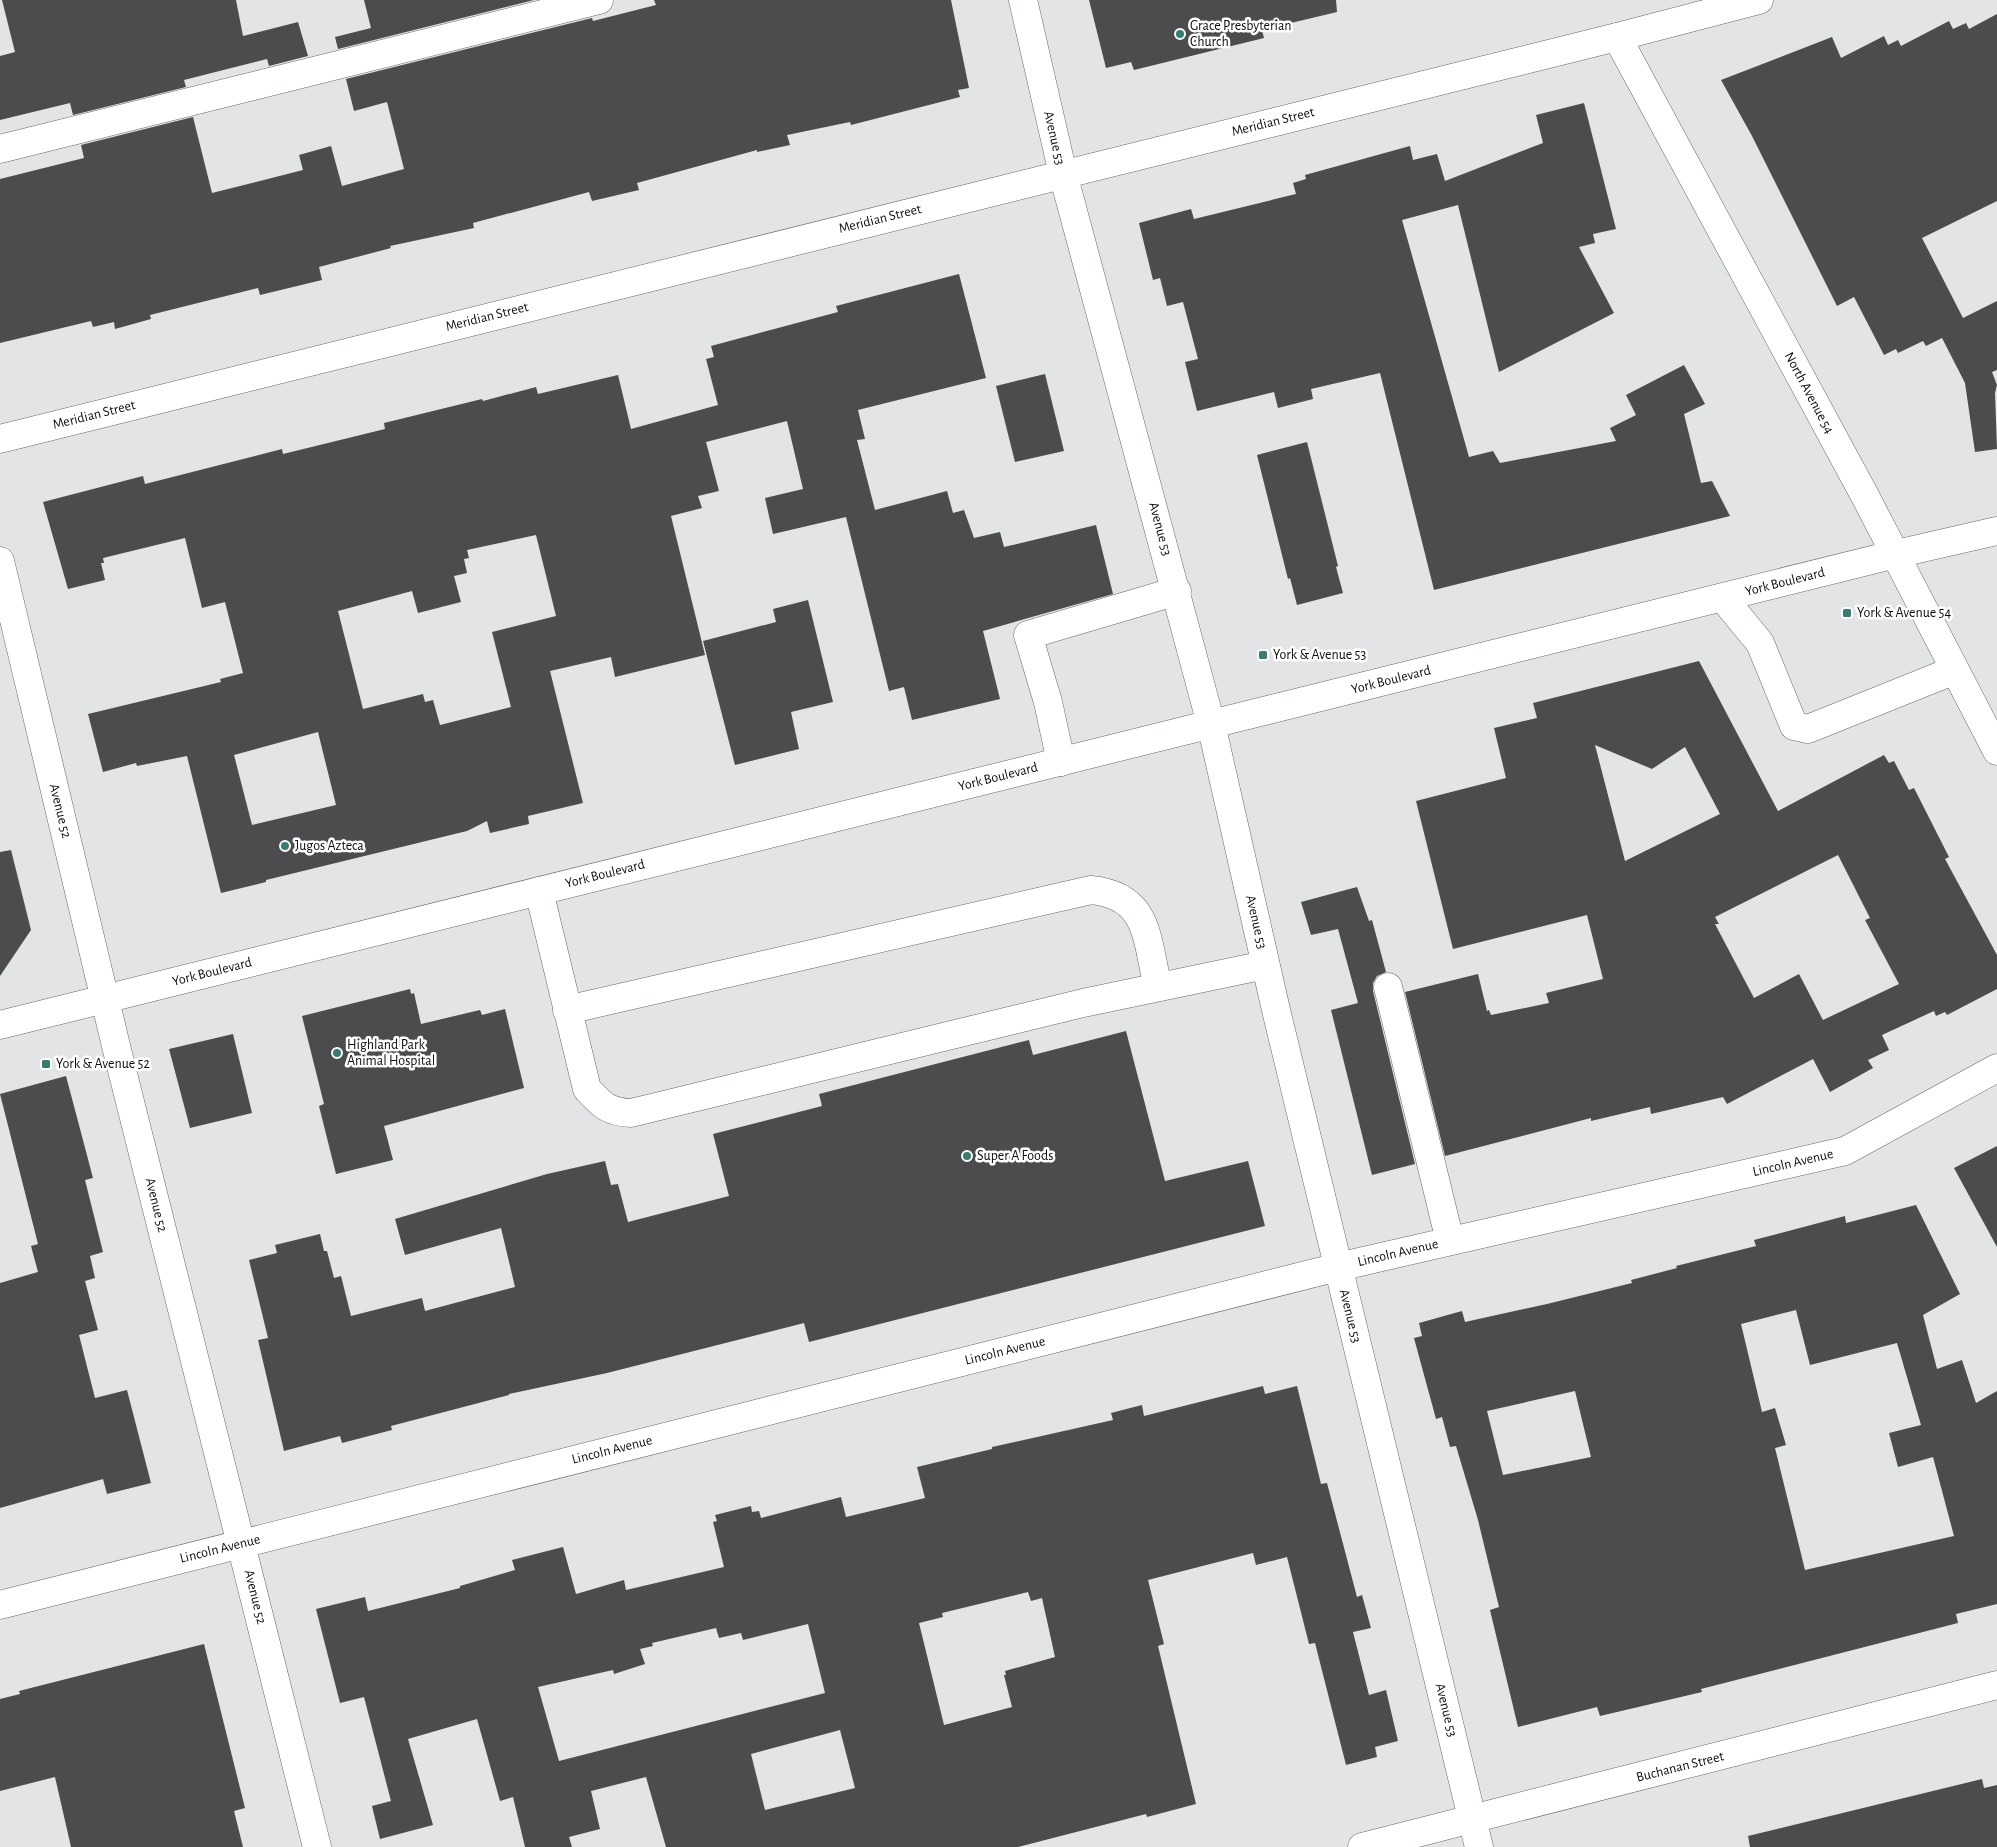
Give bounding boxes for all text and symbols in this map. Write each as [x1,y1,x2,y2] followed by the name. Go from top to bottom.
[1190,19,1292,49] place label: Grace Presbyterian Church
[1174,28,1186,40] marker: Grace Presbyterian Church
[1230,105,1316,139] street label: Meridian Street
[1041,110,1067,166] street label: Avenue 53
[837,202,923,236] street label: Meridian Street
[444,300,530,334] street label: Meridian Street
[1782,350,1836,436] street label: North Avenue 54
[51,398,137,432] street label: Meridian Street
[1146,501,1174,557] street label: Avenue 53
[1744,565,1826,599] street label: York Boulevard
[1857,606,1951,620] place label: York & Avenue 54
[1841,607,1853,619] marker: York & Avenue 54
[1273,648,1366,662] place label: York & Avenue 53
[1257,649,1269,661] marker: York & Avenue 53
[1350,663,1432,697] street label: York Boulevard
[957,760,1039,794] street label: York Boulevard
[47,782,73,840] street label: Avenue 52
[295,839,364,853] place label: Jugos Azteca
[279,840,291,852] marker: Jugos Azteca
[564,857,646,891] street label: York Boulevard
[1243,894,1269,950] street label: Avenue 53
[171,955,253,989] street label: York Boulevard
[347,1038,435,1068] place label: Highland Park Animal Hospital
[331,1047,343,1059] marker: Highland Park Animal Hospital
[56,1057,150,1071] place label: York & Avenue 52
[40,1058,52,1070] marker: York & Avenue 52
[1751,1147,1835,1179] street label: Lincoln Avenue
[977,1149,1053,1163] place label: Super A Foods
[961,1150,973,1162] marker: Super A Foods
[143,1176,169,1234] street label: Avenue 52
[1356,1237,1440,1269] street label: Lincoln Avenue
[1337,1288,1363,1344] street label: Avenue 53
[963,1334,1047,1368] street label: Lincoln Avenue
[570,1433,654,1467] street label: Lincoln Avenue
[178,1532,262,1566] street label: Lincoln Avenue
[242,1568,268,1626] street label: Avenue 52
[1433,1682,1459,1738] street label: Avenue 53
[1635,1749,1726,1785] street label: Buchanan Street

